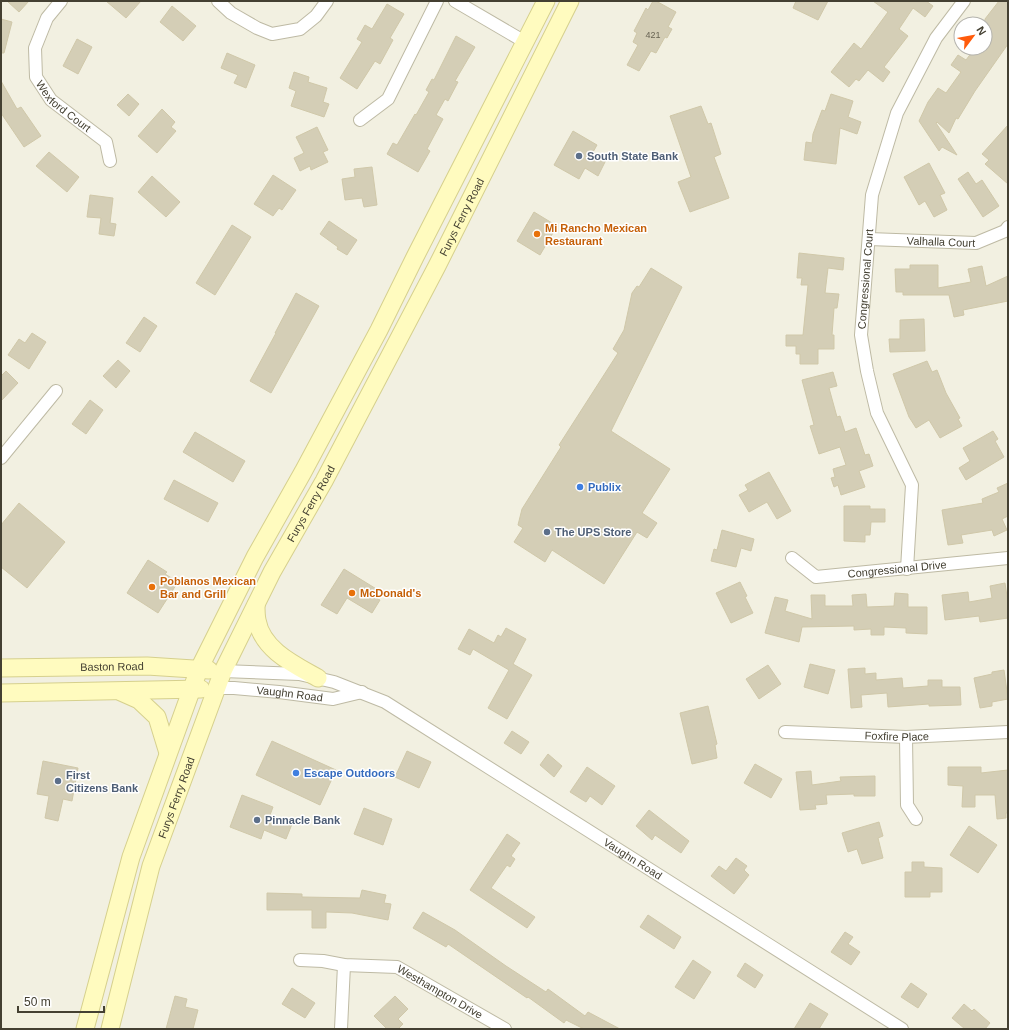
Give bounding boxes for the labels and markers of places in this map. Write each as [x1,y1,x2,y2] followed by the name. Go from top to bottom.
[587,150,679,162] place label: South State Bank
[574,151,584,161] marker: South State Bank
[545,222,647,247] place label: Mi Rancho Mexican Restaurant
[532,229,542,239] marker: Mi Rancho Mexican Restaurant
[588,481,622,493] place label: Publix
[575,482,585,492] marker: Publix
[555,526,631,538] place label: The UPS Store
[542,527,552,537] marker: The UPS Store
[160,575,256,600] place label: Poblanos Mexican Bar and Grill
[147,582,157,592] marker: Poblanos Mexican Bar and Grill
[360,587,421,599] place label: McDonald's
[347,588,357,598] marker: McDonald's
[304,767,395,779] place label: Escape Outdoors
[291,768,301,778] marker: Escape Outdoors
[66,769,139,794] place label: First Citizens Bank
[53,776,63,786] marker: First Citizens Bank
[265,814,341,826] place label: Pinnacle Bank
[252,815,262,825] marker: Pinnacle Bank

